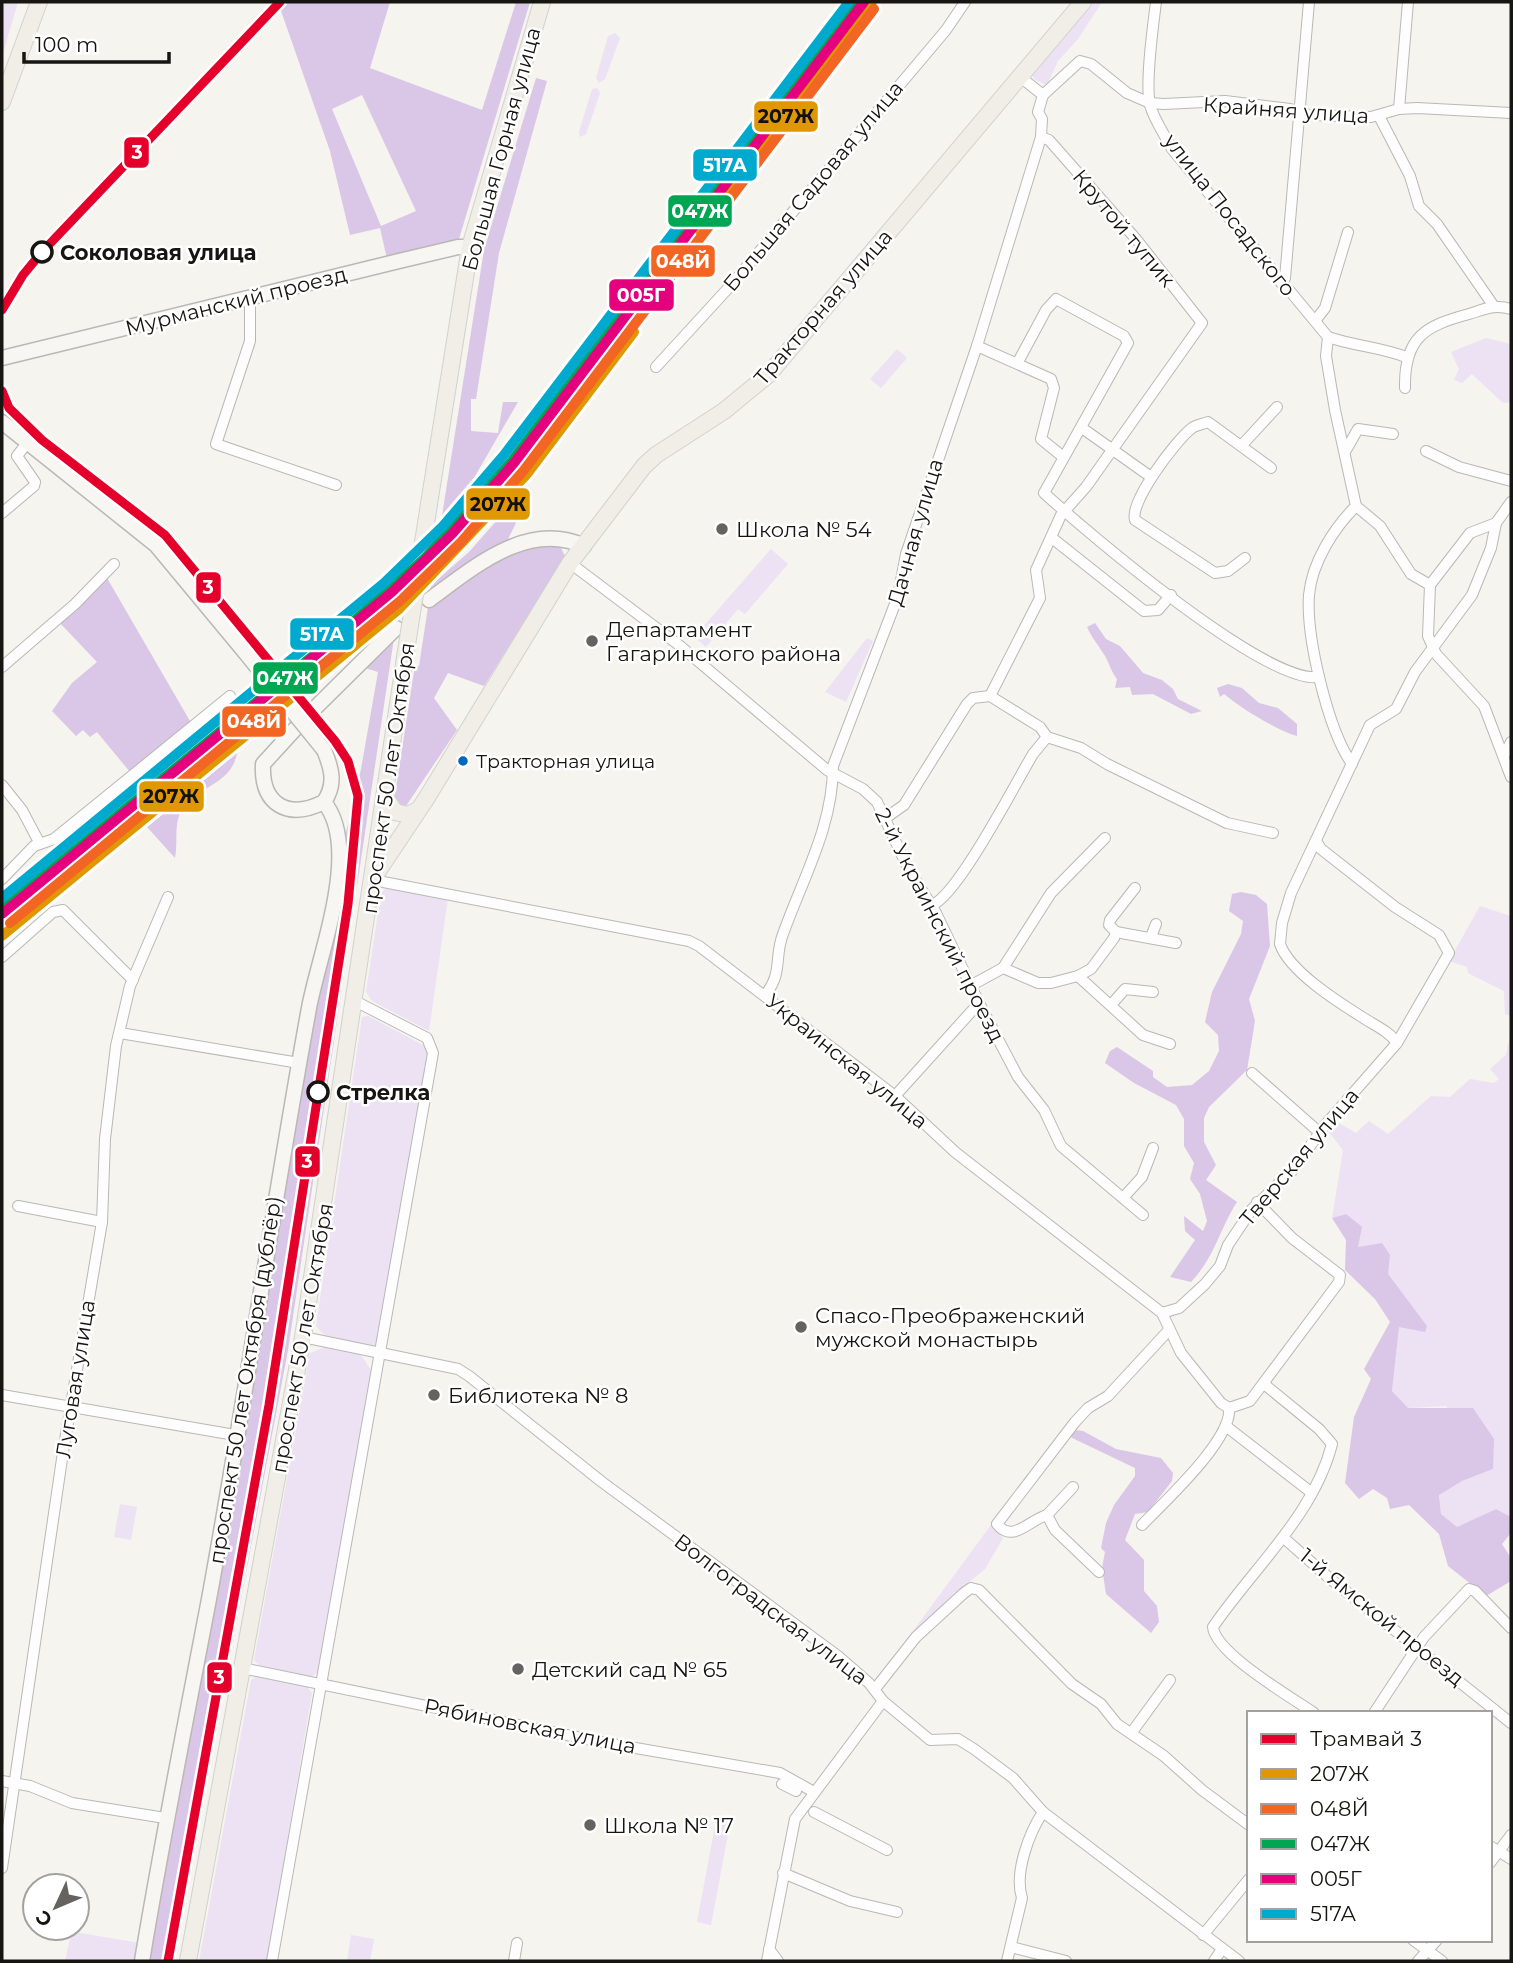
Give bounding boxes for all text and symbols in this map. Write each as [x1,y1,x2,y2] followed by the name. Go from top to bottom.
[24,21,170,65] scale bar
[456,25,546,273] street label: Большая Горная улица
[35,32,98,57] text: 100 m
[718,76,908,296] street label: Большая Садовая улица
[1202,92,1370,128] street label: Крайняя улица
[753,100,819,133] line badge: 207Ж
[758,105,815,128] text: 207Ж
[1158,128,1301,301] street label: улица Посадского
[123,136,150,169] line badge: 3
[130,141,143,164] text: 3
[692,148,758,182] line badge: 517А
[703,154,748,177] text: 517А
[1068,164,1180,292] street label: Крутой тупик
[667,194,733,228] line badge: 047Ж
[671,200,729,223] text: 047Ж
[749,224,897,390] street label: Тракторная улица
[60,240,256,265] place label: Соколовая улица
[31,241,53,263] marker: Соколовая улица
[650,244,716,278] line badge: 048Й
[656,250,710,273] text: 048Й
[123,261,349,341] street label: Мурманский проезд
[608,278,675,312] line badge: 005Г
[617,284,666,307] text: 005Г
[882,456,948,608] street label: Дачная улица
[465,487,531,521] line badge: 207Ж
[470,493,527,516] text: 207Ж
[736,517,872,542] place label: Школа № 54
[714,521,730,537] marker: Школа № 54
[195,571,222,604] line badge: 3
[201,576,214,599] text: 3
[289,617,355,651] line badge: 517А
[606,617,841,666] place label: Департамент Гагаринского района
[300,623,345,646] text: 517А
[584,633,600,649] marker: Департамент Гагаринского района
[357,641,419,915] street label: проспект 50 лет Октября
[252,661,319,695] line badge: 047Ж
[256,667,314,690] text: 047Ж
[221,705,287,738] line badge: 048Й
[227,710,281,733] text: 048Й
[476,750,655,773] place label: Тракторная улица
[456,754,470,768] marker: Тракторная улица
[138,780,205,813] line badge: 207Ж
[143,785,200,808] text: 207Ж
[870,804,1010,1046] street label: 2-й Украинский проезд
[761,988,933,1134] street label: Украинская улица
[336,1080,430,1105] place label: Стрелка
[307,1081,329,1103] marker: Стрелка
[1234,1083,1364,1231] street label: Тверская улица
[294,1145,321,1178] line badge: 3
[300,1150,313,1173] text: 3
[204,1194,286,1566] street label: проспект 50 лет Октября (дублёр)
[266,1201,338,1475] street label: проспект 50 лет Октября
[50,1298,100,1460] street label: Луговая улица
[815,1303,1085,1352] place label: Спасо-Преображенский мужской монастырь
[793,1319,809,1335] marker: Спасо-Преображенский мужской монастырь
[448,1383,628,1408] place label: Библиотека № 8
[426,1387,442,1403] marker: Библиотека № 8
[670,1528,872,1690] street label: Волгоградская улица
[1295,1543,1469,1691] street label: 1-й Ямской проезд
[532,1657,727,1682] place label: Детский сад № 65
[206,1661,233,1694] line badge: 3
[510,1661,526,1677] marker: Детский сад № 65
[212,1666,225,1689] text: 3
[422,1693,638,1759] street label: Рябиновская улица
[1247,1711,1492,1942] legend
[1310,1726,1422,1751] text: Трамвай 3
[1310,1761,1369,1786] text: 207Ж
[1310,1796,1369,1821] text: 048Й
[604,1813,734,1838] place label: Школа № 17
[582,1817,598,1833] marker: Школа № 17
[1310,1831,1370,1856] text: 047Ж
[1310,1866,1362,1891] text: 005Г
[21,1872,91,1942] north arrow
[1310,1901,1356,1926] text: 517А
[31,1905,57,1931] text: С

